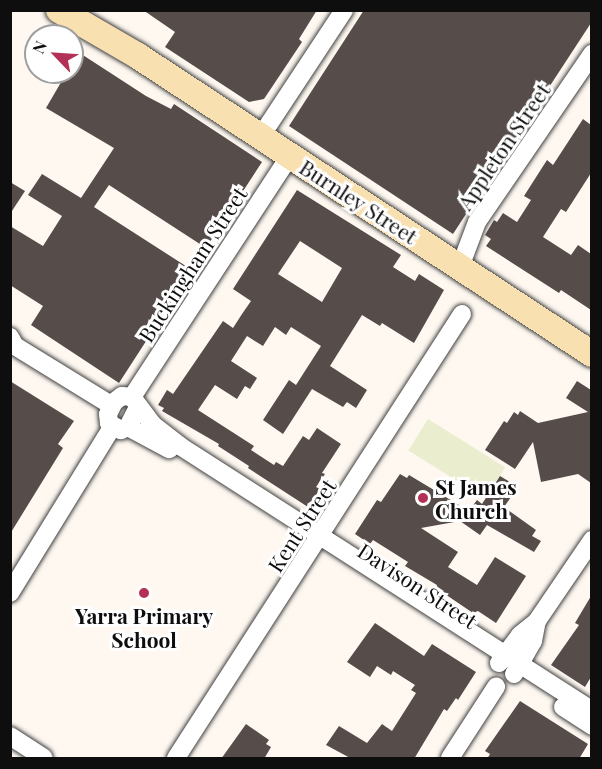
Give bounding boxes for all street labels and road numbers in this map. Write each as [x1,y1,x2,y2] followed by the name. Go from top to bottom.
[451,78,555,214] street label: Appleton Street
[295,154,423,248] street label: Burnley Street
[133,182,251,346] street label: Buckingham Street
[262,474,340,576] street label: Kent Street
[354,537,482,633] street label: Davison Street

